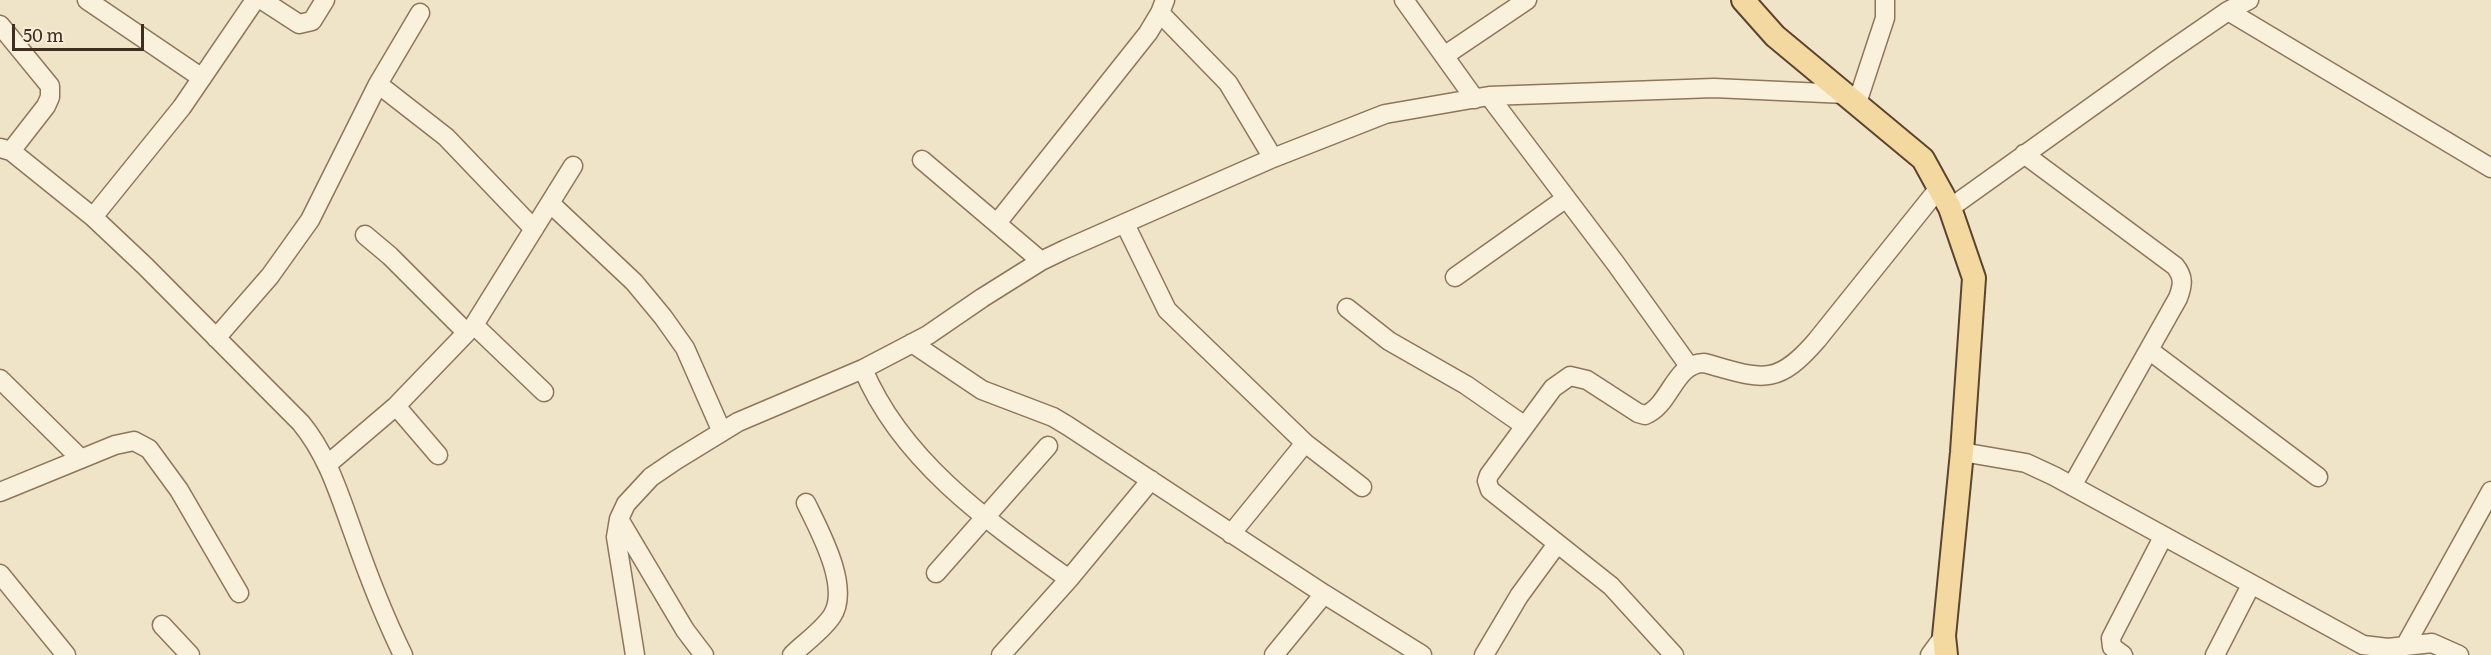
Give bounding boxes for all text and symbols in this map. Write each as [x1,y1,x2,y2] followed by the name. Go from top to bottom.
[15,12,147,50] scale bar
[23,21,64,48] text: 50 m

